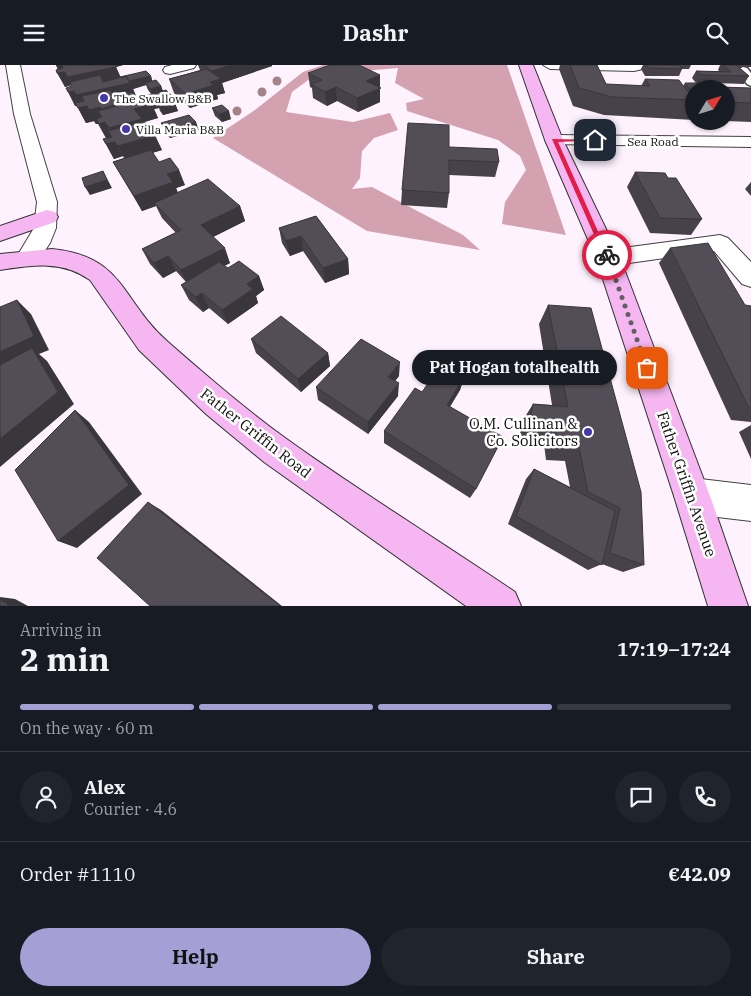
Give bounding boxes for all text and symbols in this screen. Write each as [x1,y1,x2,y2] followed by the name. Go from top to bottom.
[343,18,408,47] text: Dashr
[20,19,48,47] icon: menu
[703,19,731,47] icon: search
[685,80,735,130] north arrow
[685,80,735,130] map controls
[114,91,212,106] place label: The Swallow B&B
[98,92,110,104] marker: The Swallow B&B
[574,119,616,161] pin
[136,122,224,137] place label: Villa Maria B&B
[120,123,132,135] marker: Villa Maria B&B
[581,126,609,154] icon: home
[627,134,679,149] street label: Sea Road
[582,230,632,280] courier
[593,241,621,269] icon: bike
[626,347,668,389] pin
[412,351,617,385] callout: Pat Hogan totalhealth
[633,354,661,382] icon: bag
[429,357,600,377] text: Pat Hogan totalhealth
[197,384,315,482] street label: Father Griffin Road
[653,409,721,559] street label: Father Griffin Avenue
[469,414,578,450] place label: O.M. Cullinan & Co. Solicitors
[582,426,594,438] marker: O.M. Cullinan & Co. Solicitors
[20,620,102,640] text: Arriving in
[617,637,731,661] text: 17:19–17:24
[20,638,110,680] text: 2 min
[20,718,154,738] text: On the way · 60 m
[20,771,72,823] button: person
[615,771,667,823] button: chat
[679,771,731,823] button: phone
[84,775,125,799] text: Alex
[84,799,177,819] text: Courier · 4.6
[20,862,135,886] text: Order #1110
[668,862,731,886] text: €42.09
[20,928,371,986] button: Help
[381,928,731,986] button: Share

